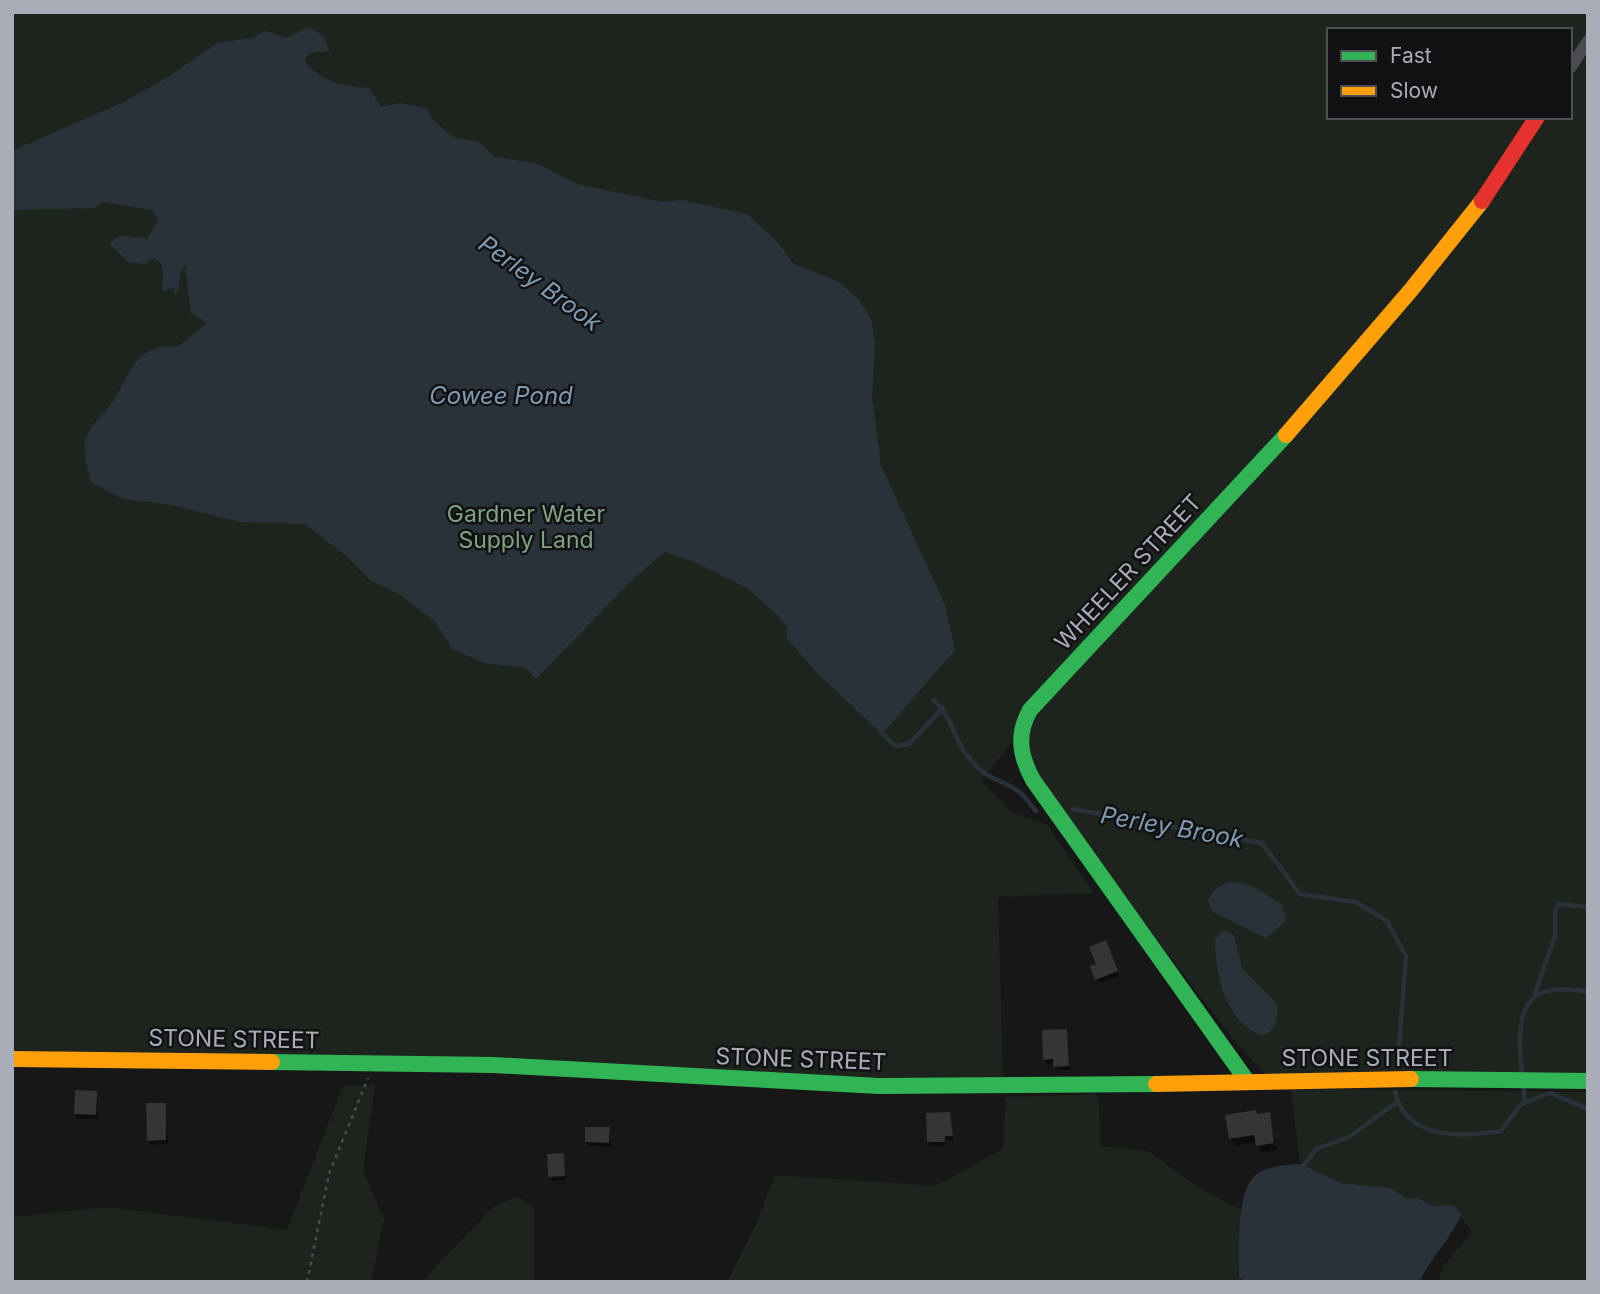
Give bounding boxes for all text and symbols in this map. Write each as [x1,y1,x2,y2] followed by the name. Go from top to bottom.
[1327,28,1572,119] legend
[1390,43,1432,68] text: Fast
[1390,78,1438,103] text: Slow
[473,229,607,338] water label: Perley Brook
[429,381,573,410] water label: Cowee Pond
[1049,488,1207,656] street label: WHEELER STREET
[447,500,606,554] park label: Gardner Water Supply Land
[1098,800,1246,854] water label: Perley Brook
[148,1024,320,1054] street label: STONE STREET
[715,1042,887,1076] street label: STONE STREET
[1281,1044,1453,1072] street label: STONE STREET

